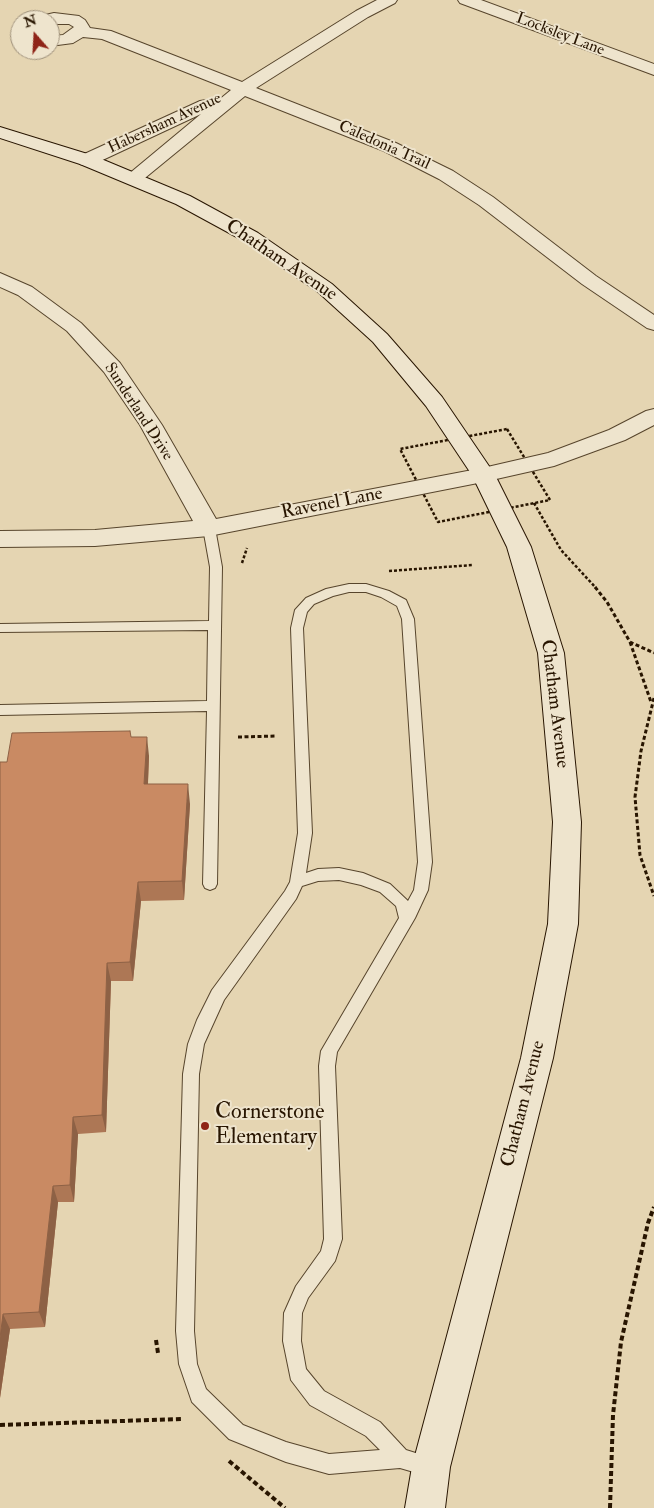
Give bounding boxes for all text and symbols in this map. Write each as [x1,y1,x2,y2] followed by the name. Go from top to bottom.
[513,9,607,61] street label: Locksley Lane
[10,10,60,60] north arrow
[22,11,39,31] text: N
[105,89,225,159] street label: Habersham Avenue
[335,117,433,175] street label: Caledonia Trail
[221,215,341,307] street label: Chatham Avenue
[99,360,177,464] street label: Sunderland Drive
[279,483,385,525] street label: Ravenel Lane
[535,638,573,770] street label: Chatham Avenue
[497,1038,551,1170] street label: Chatham Avenue
[215,1100,324,1152] place label: Cornerstone Elementary
[199,1120,211,1132] marker: Cornerstone Elementary

